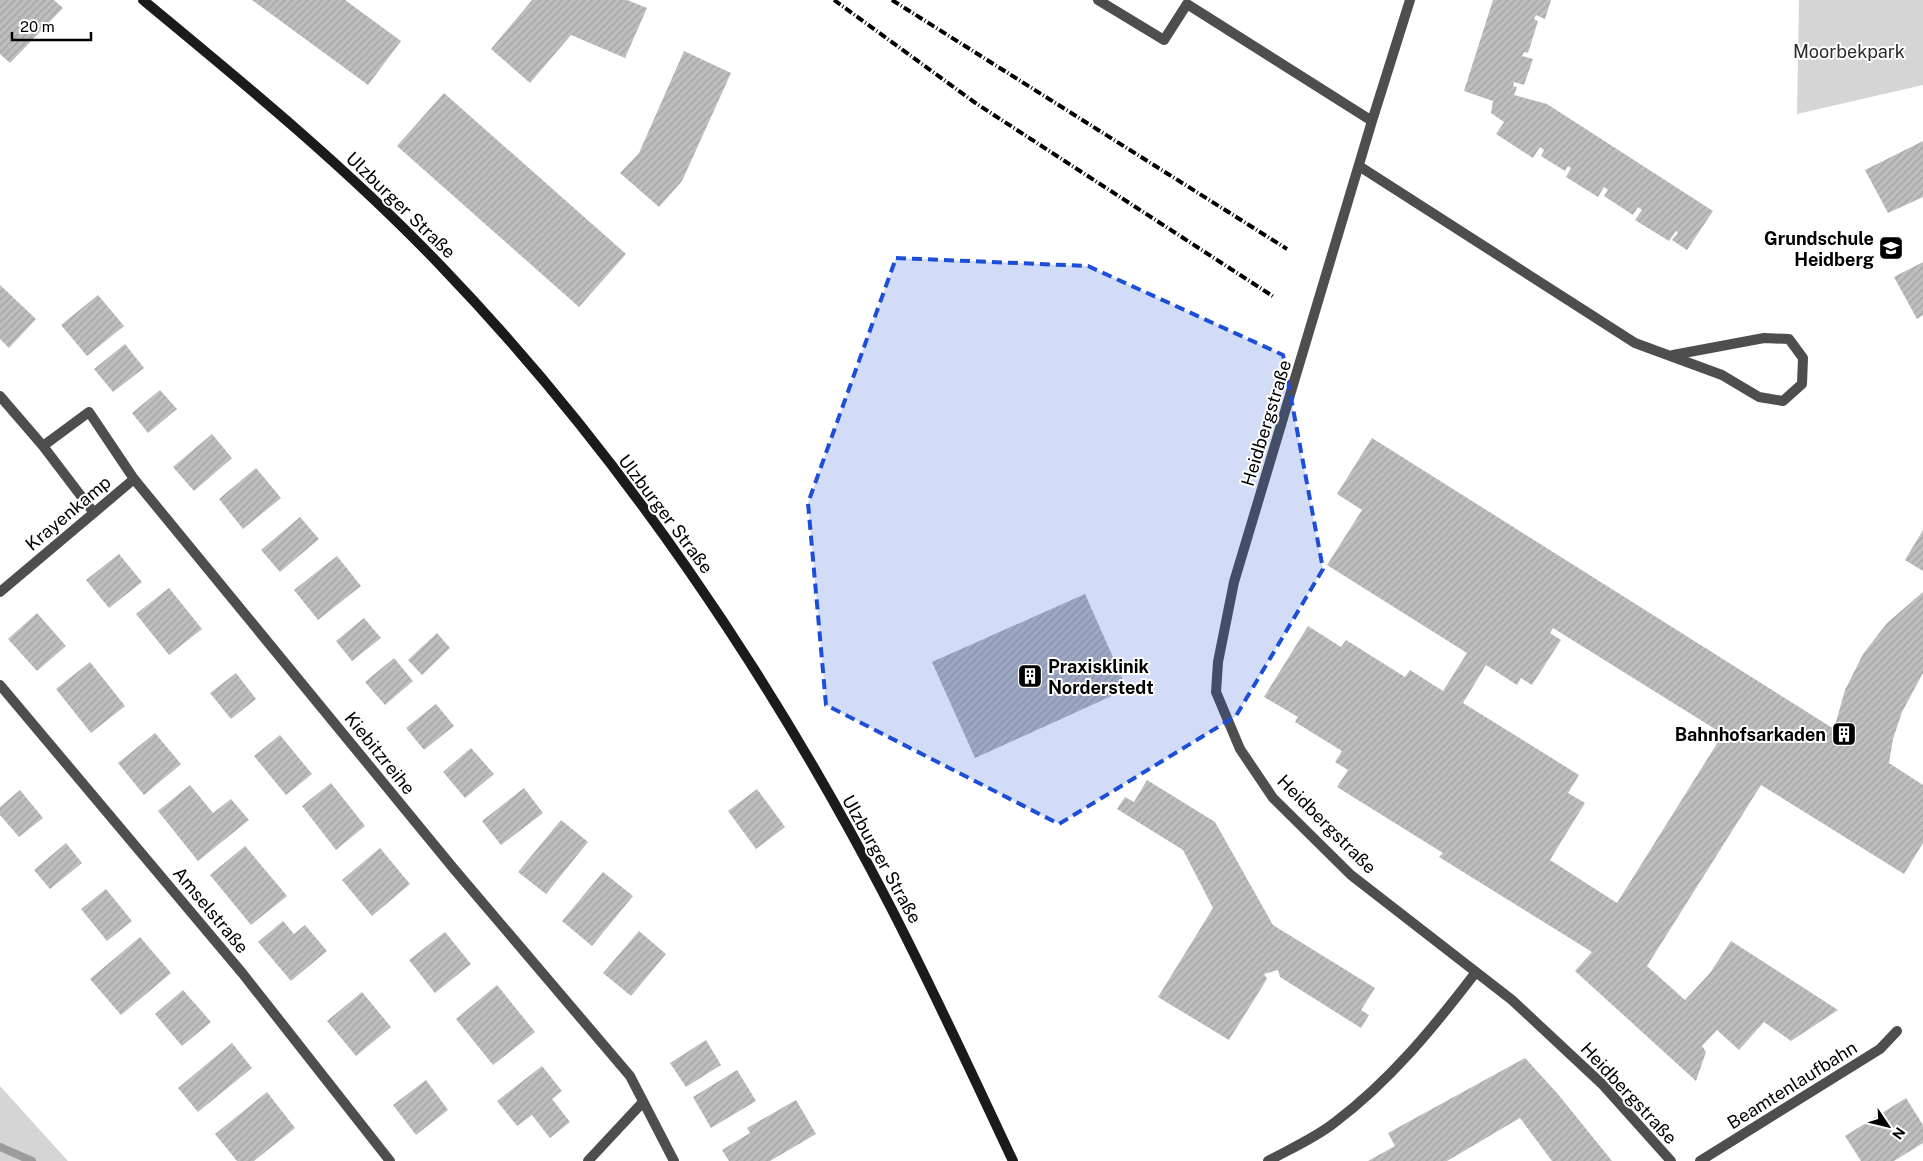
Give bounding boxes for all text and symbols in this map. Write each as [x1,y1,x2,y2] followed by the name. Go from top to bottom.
[12,10,91,42] scale bar
[20,18,55,35] text: 20 m
[1793,41,1905,62] park label: Moorbekpark
[342,148,460,262] street label: Ulzburger Straße
[1764,228,1874,270] place label: Grundschule Heidberg
[1878,235,1904,261] school or university icon: Grundschule Heidberg
[1237,357,1295,489] street label: Heidbergstraße
[614,450,718,578] street label: Ulzburger Straße
[21,471,115,555] street label: Krayenkamp
[1048,656,1154,698] place label: Praxisklinik Norderstedt
[1017,663,1043,689] building icon: Praxisklinik Norderstedt
[340,708,420,798] street label: Kiebitzreihe
[1831,721,1857,747] building icon: Bahnhofsarkaden
[1675,724,1826,745] place label: Bahnhofsarkaden
[1273,770,1381,878] street label: Heidbergstraße
[838,791,926,927] street label: Ulzburger Straße
[169,863,253,957] street label: Amselstraße
[1723,1037,1861,1133] street label: Beamtenlaufbahn
[1577,1038,1681,1148] street label: Heidbergstraße
[1863,1101,1913,1151] north arrow
[1889,1124,1908,1143] text: N

